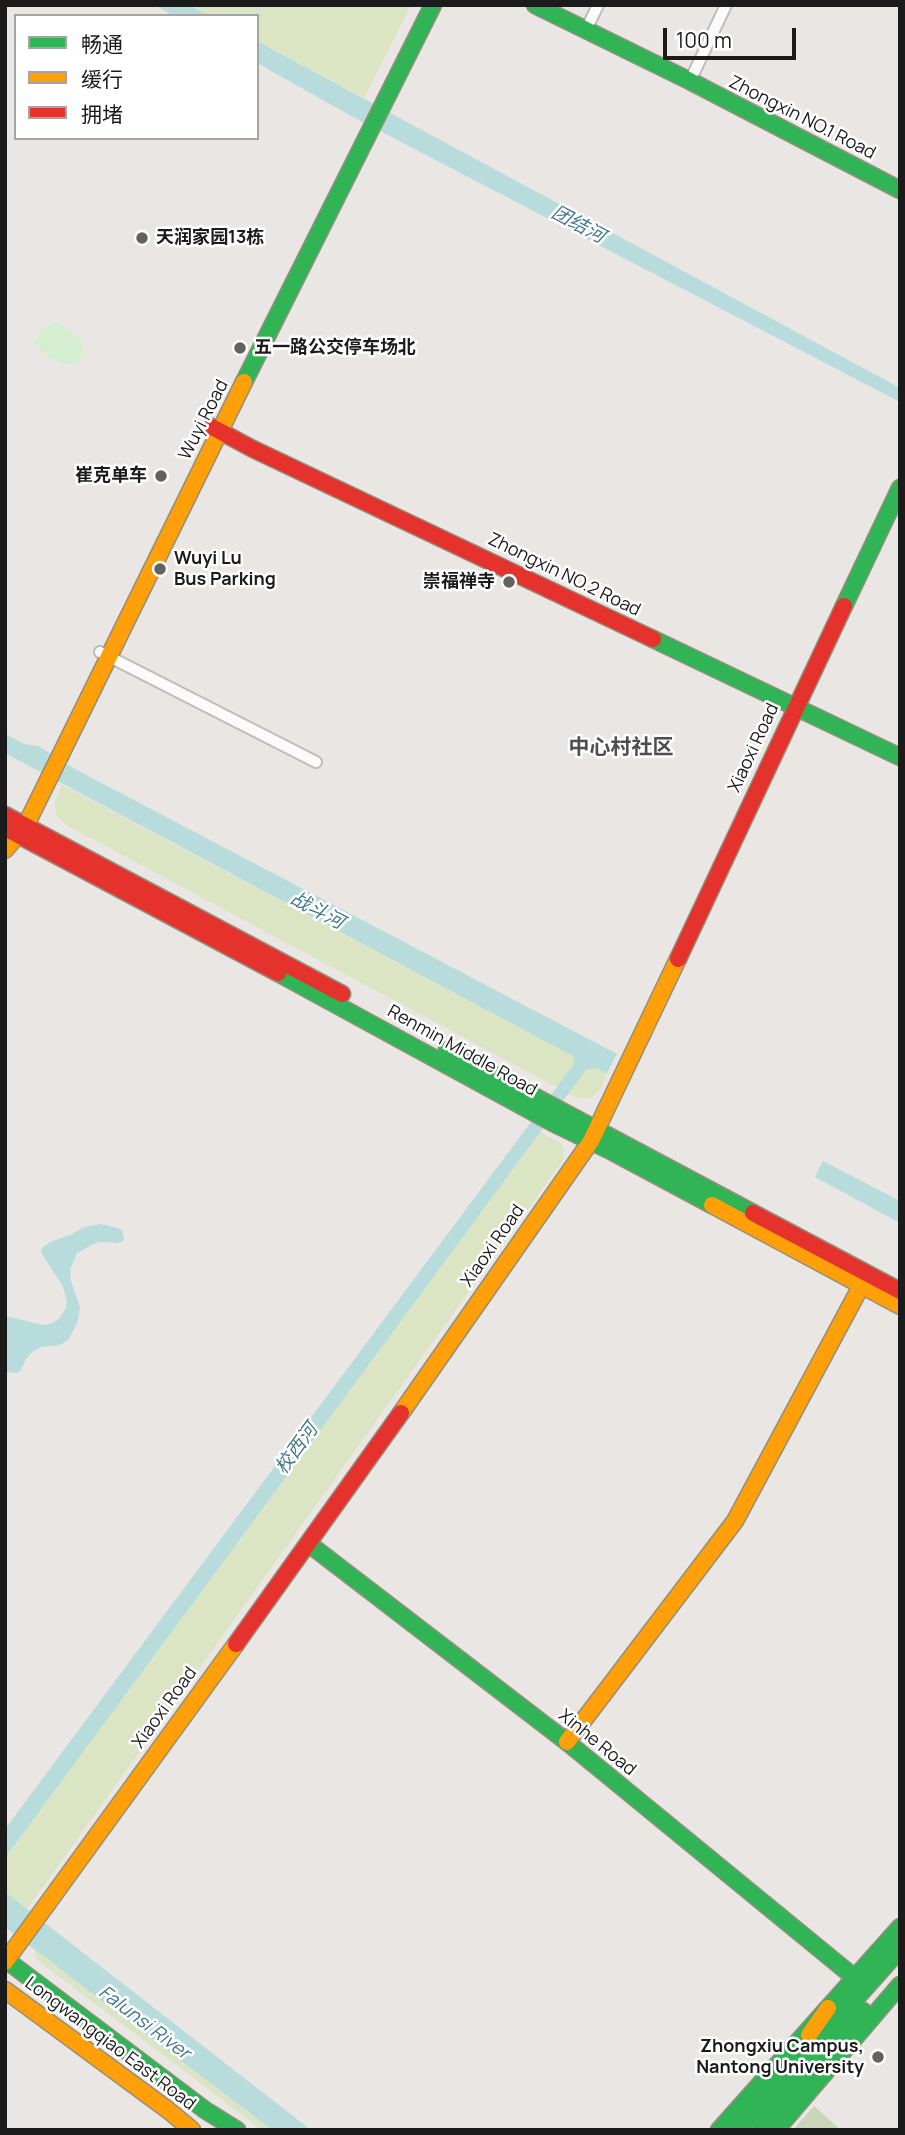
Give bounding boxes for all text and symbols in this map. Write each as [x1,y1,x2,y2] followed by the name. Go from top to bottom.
[14,14,259,140] legend
[667,14,800,58] scale bar
[676,26,732,54] text: 100 m
[81,30,123,58] text: 畅通
[81,65,123,93] text: 缓行
[725,72,879,164] street label: Zhongxin NO.1 Road
[81,100,123,128] text: 拥堵
[547,202,609,248] water label: 团结河
[156,227,264,249] place label: 天润家园13栋
[134,230,150,246] marker: 天润家园13栋
[254,337,416,359] place label: 五一路公交停车场北
[232,340,248,356] marker: 五一路公交停车场北
[175,376,233,464] street label: Wuyi Road
[75,465,147,487] place label: 崔克单车
[153,468,169,484] marker: 崔克单车
[484,529,644,621] street label: Zhongxin NO.2 Road
[174,548,276,590] place label: Wuyi Lu Bus Parking
[152,561,168,577] marker: Wuyi Lu Bus Parking
[423,571,495,593] place label: 崇福禅寺
[501,574,517,590] marker: 崇福禅寺
[724,700,784,796] street label: Xiaoxi Road
[569,735,673,761] district label: 中心村社区
[286,888,348,934] water label: 战斗河
[383,1001,541,1101] street label: Renmin Middle Road
[457,1201,529,1291] street label: Xiaoxi Road
[271,1419,323,1479] water label: 校西河
[128,1663,202,1753] street label: Xiaoxi Road
[554,1705,640,1781] street label: Xinhe Road
[20,1973,200,2115] street label: Longwangqiao East Road
[94,1981,194,2065] water label: Falunsi River
[696,2036,864,2078] place label: Zhongxiu Campus, Nantong University
[870,2049,886,2065] marker: Zhongxiu Campus, Nantong University

